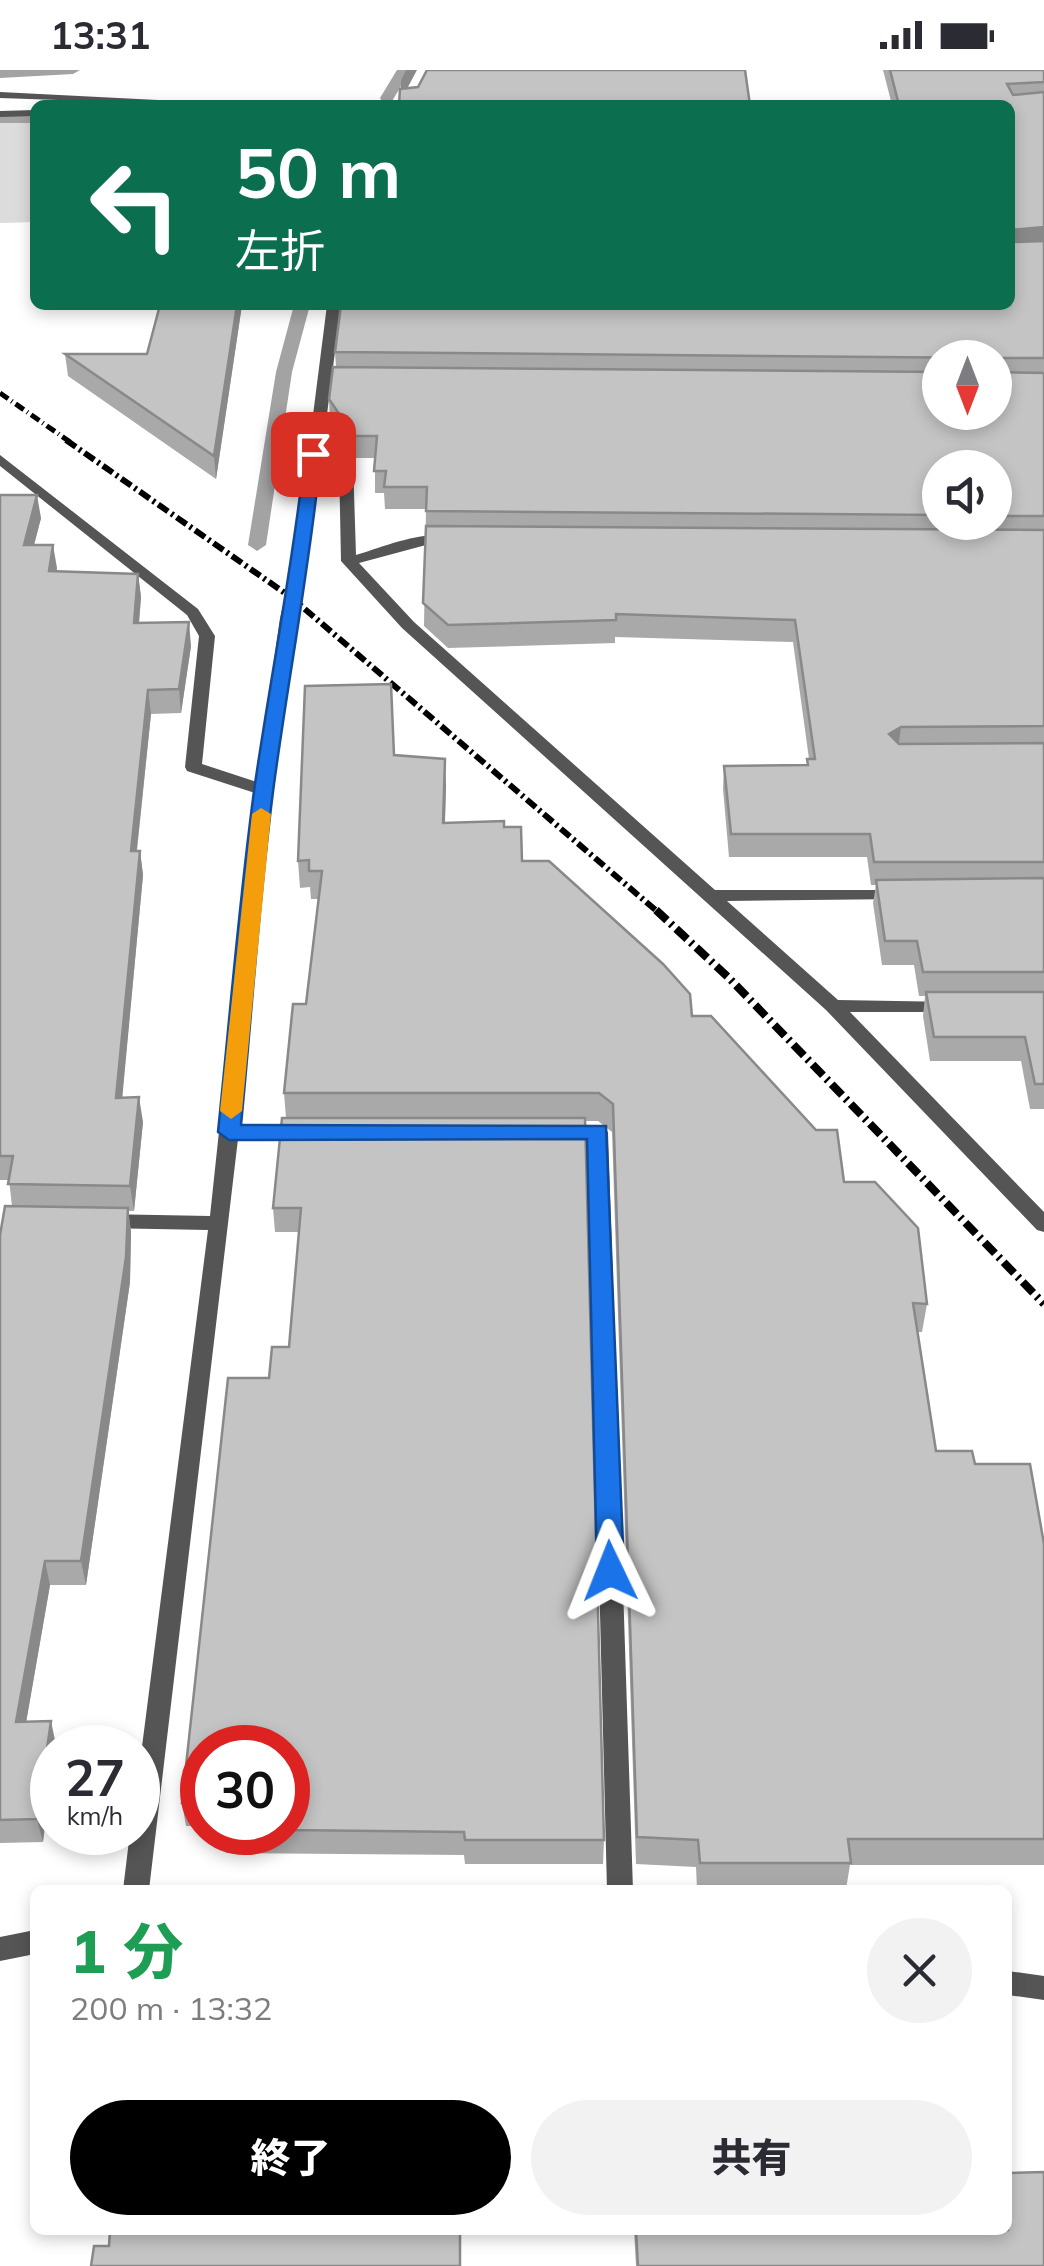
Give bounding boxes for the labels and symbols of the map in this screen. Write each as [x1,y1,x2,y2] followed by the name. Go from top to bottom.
[922,340,1012,430] north arrow
[271,412,356,497] pin
[558,1519,662,1623] position arrow
[180,1725,310,1855] speed limit sign: 30

